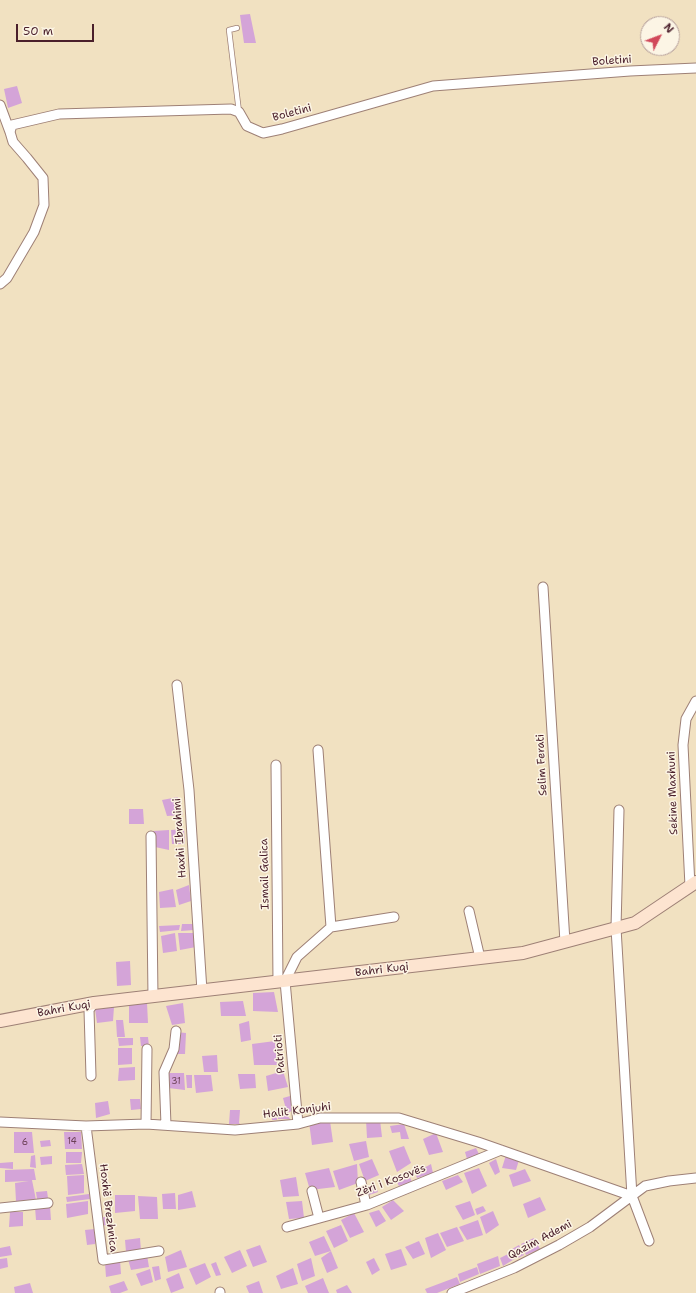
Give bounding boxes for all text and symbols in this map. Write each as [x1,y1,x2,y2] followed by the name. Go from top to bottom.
[18,16,96,42] scale bar
[640,16,680,56] north arrow
[660,20,677,37] text: N
[23,23,53,39] text: 50 m
[592,53,632,69] street label: Boletini
[271,101,313,125] street label: Boletini
[534,734,550,796] street label: Selim Ferati
[665,751,681,835] street label: Sekine Maxhuni
[171,798,189,878] street label: Haxhi Ibrahimi
[258,838,272,910] street label: Ismail Galica
[354,960,410,980] street label: Bahri Kuqi
[36,998,92,1020] street label: Bahri Kuqi
[272,1034,288,1074] street label: Patrioti
[171,1077,181,1087] house number: 31
[262,1100,332,1122] street label: Halit Konjuhi
[67,1137,77,1147] house number: 14
[22,1138,28,1148] house number: 6
[354,1162,428,1200] street label: Zëri i Kosovës
[96,1163,120,1253] street label: Hoxhë Brezhnica
[506,1218,574,1262] street label: Qazim Ademi

